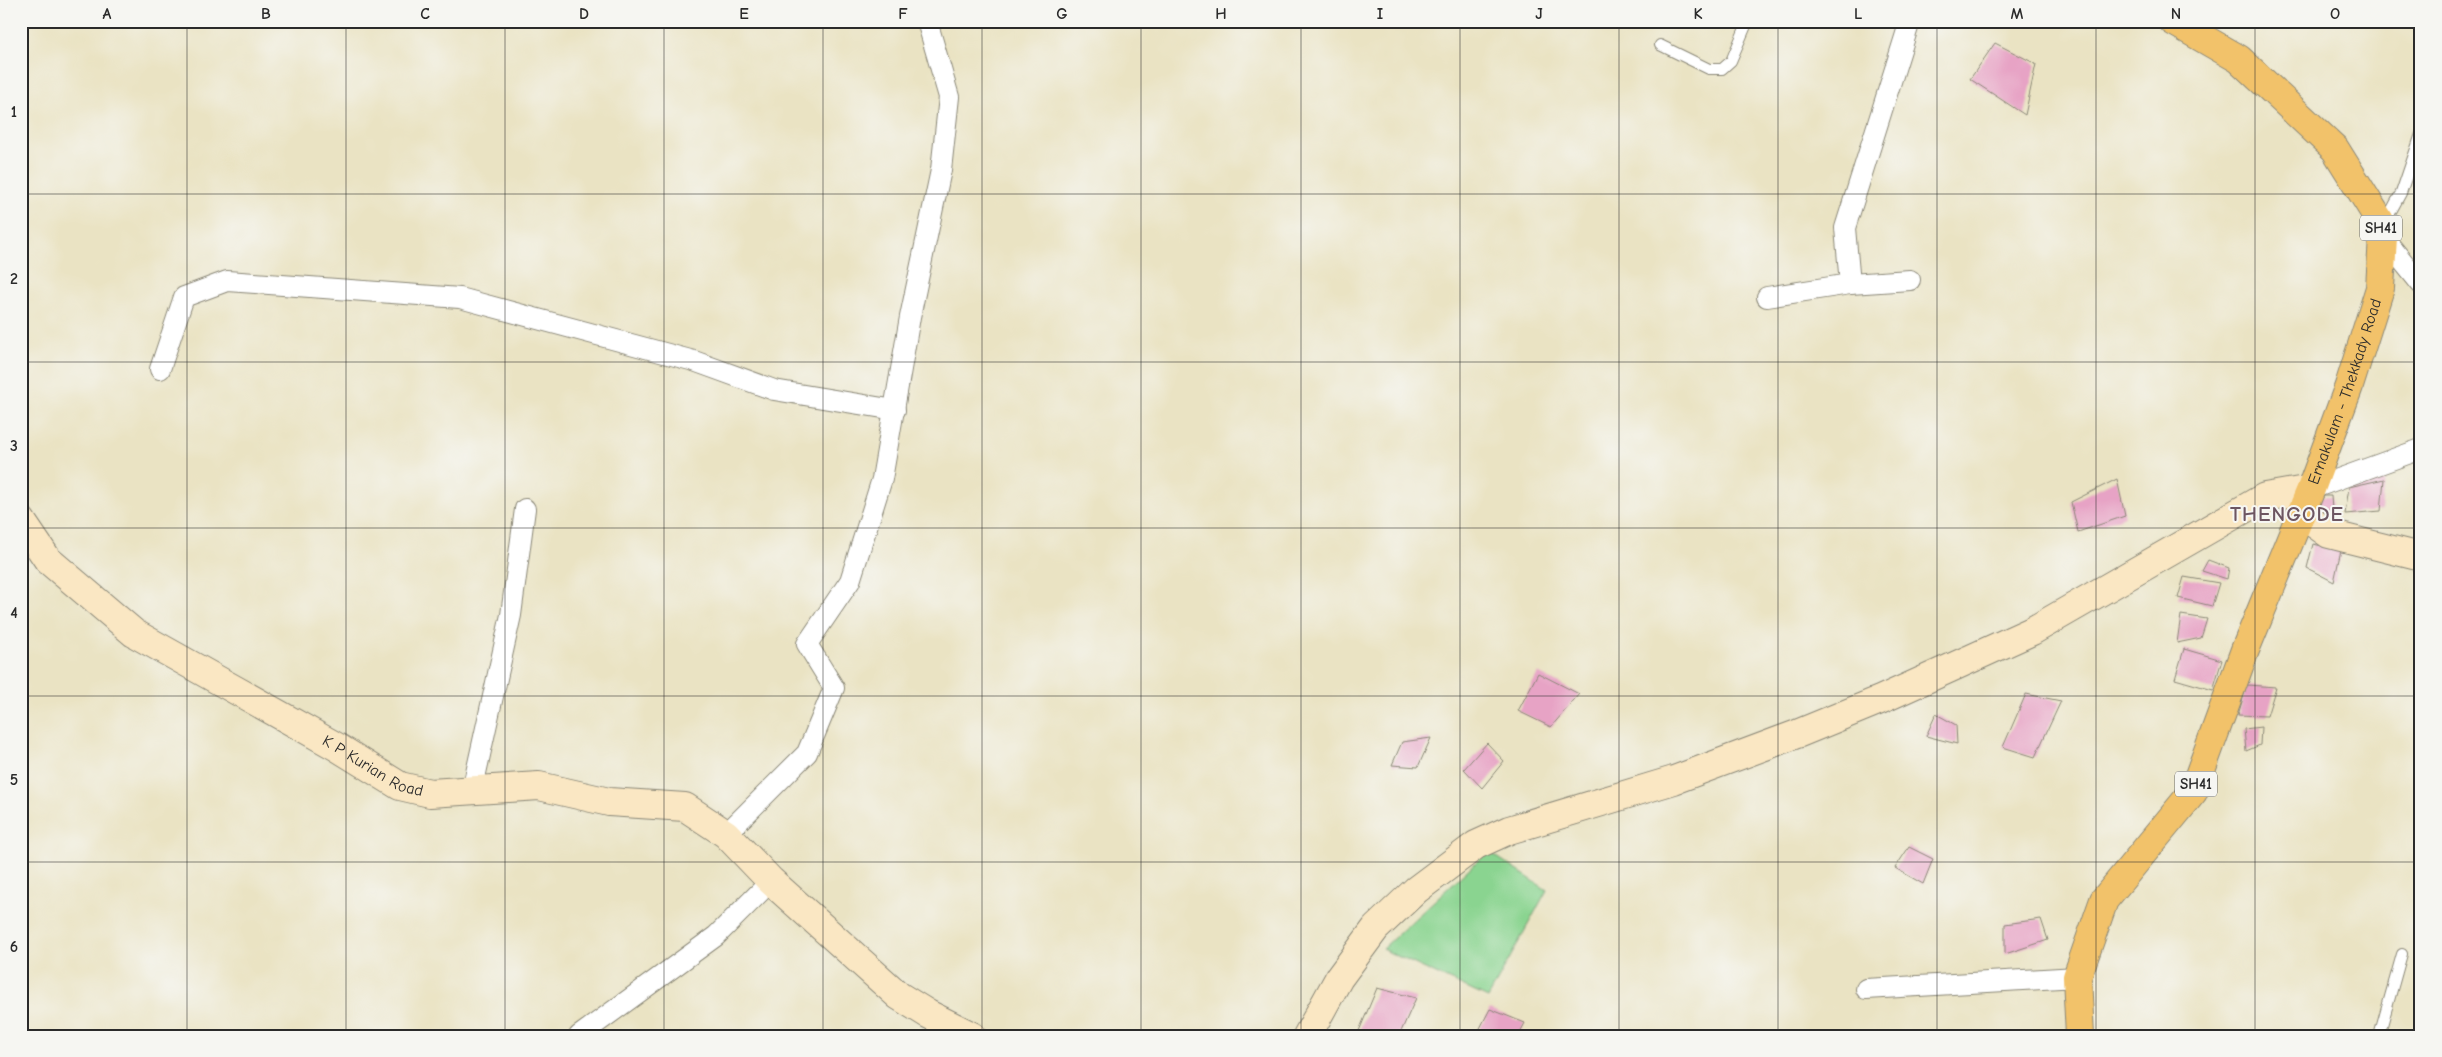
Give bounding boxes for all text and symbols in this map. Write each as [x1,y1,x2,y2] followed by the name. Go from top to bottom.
[103,5,112,23] text: A
[261,5,271,23] text: B
[420,5,430,23] text: C
[579,5,589,23] text: D
[739,5,749,23] text: E
[898,5,908,23] text: F
[1056,5,1068,23] text: G
[1215,5,1227,23] text: H
[1377,5,1383,23] text: I
[1535,5,1543,23] text: J
[1693,5,1703,23] text: K
[1854,5,1862,23] text: L
[2011,5,2024,23] text: M
[2171,5,2181,23] text: N
[2330,5,2340,23] text: O
[11,103,17,121] text: 1
[2360,216,2402,240] road number: SH41
[10,270,18,288] text: 2
[2304,297,2385,487] street label: Ernakulam - Thekkady Road
[10,437,18,455] text: 3
[2230,502,2344,526] district label: THENGODE
[10,604,18,622] text: 4
[319,732,425,800] street label: K P Kurian Road
[10,771,18,789] text: 5
[2175,772,2217,796] road number: SH41
[10,938,18,956] text: 6

